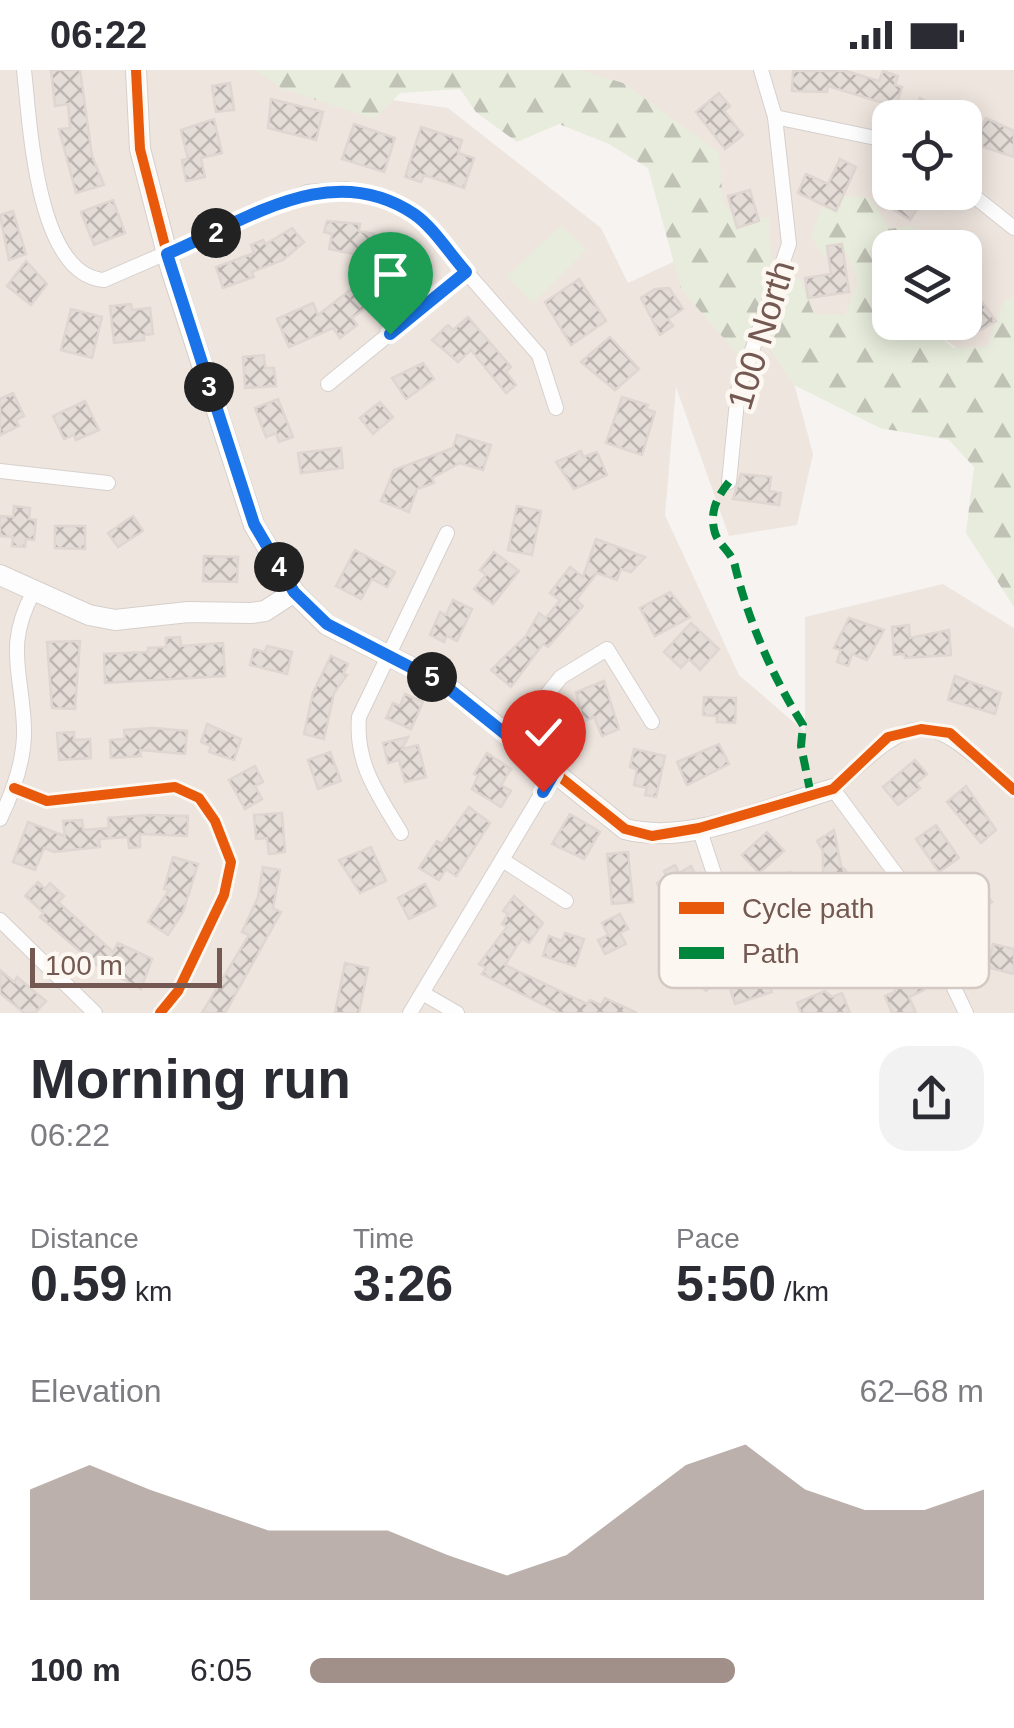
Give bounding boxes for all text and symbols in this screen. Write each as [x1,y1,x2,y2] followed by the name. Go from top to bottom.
[50,14,147,56] text: 06:22
[872,100,982,340] map controls
[872,100,982,210] button: locate
[191,208,241,258] pin: 2
[208,217,224,248] text: 2
[872,230,982,340] button: layers
[348,232,433,335] pin
[363,247,418,302] icon: arrive
[719,256,802,414] street label: 100 North
[184,362,234,412] pin: 3
[201,371,217,402] text: 3
[254,542,304,592] pin: 4
[271,551,287,582] text: 4
[407,652,457,702] pin: 5
[424,661,440,692] text: 5
[501,690,586,793] pin
[516,705,571,760] icon: check
[659,873,989,988] legend
[742,893,874,924] text: Cycle path
[742,938,800,969] text: Path
[30,943,222,988] scale bar
[45,950,123,981] text: 100 m
[879,1046,984,1151] button: share
[30,1048,351,1110] text: Morning run
[30,1117,110,1153] text: 06:22
[30,1223,139,1254] text: Distance
[353,1223,414,1254] text: Time
[676,1223,740,1254] text: Pace
[30,1256,127,1312] text: 0.59
[353,1256,453,1312] text: 3:26
[676,1256,776,1312] text: 5:50
[127,1276,172,1307] text: km
[776,1276,829,1307] text: /km
[30,1373,162,1409] text: Elevation
[859,1373,984,1409] text: 62–68 m
[30,1652,121,1688] text: 100 m
[190,1652,252,1688] text: 6:05

